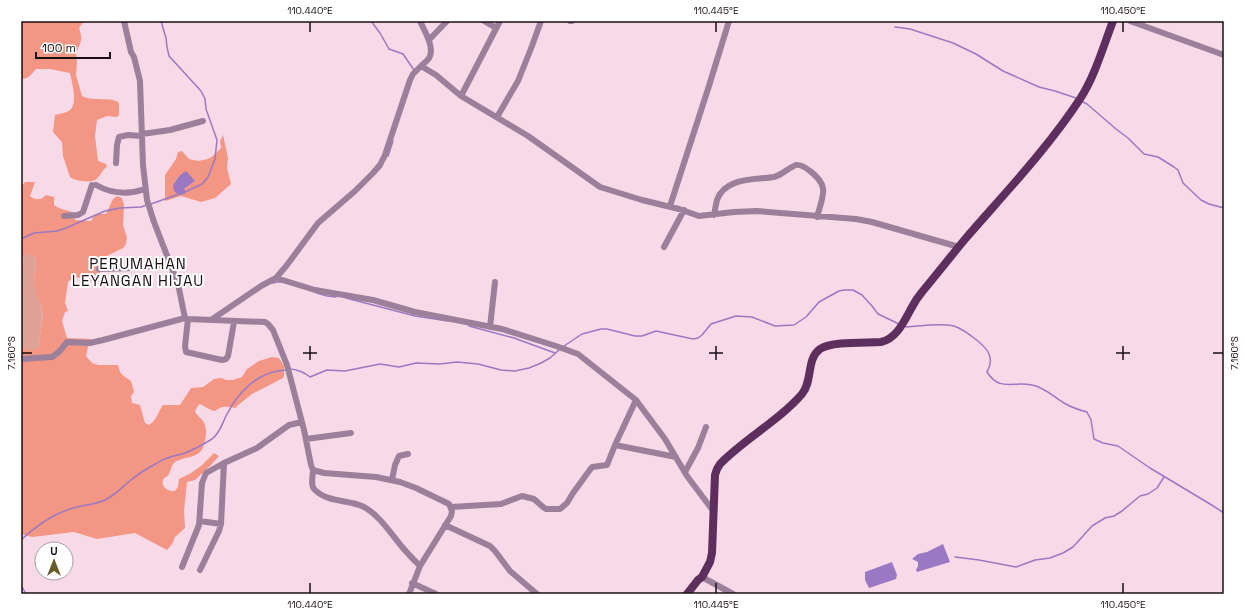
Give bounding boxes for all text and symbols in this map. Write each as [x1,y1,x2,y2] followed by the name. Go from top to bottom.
[287,4,333,17] text: 110.440°E
[693,4,739,17] text: 110.445°E
[1100,4,1146,17] text: 110.450°E
[36,34,110,60] scale bar
[42,40,76,56] text: 100 m
[72,254,204,290] district label: PERUMAHAN LEYANGAN HIJAU
[5,336,18,370] text: 7.160°S
[1228,336,1241,370] text: 7.160°S
[34,541,74,581] north arrow
[50,544,58,558] text: U
[287,598,333,611] text: 110.440°E
[693,598,739,611] text: 110.445°E
[1100,598,1146,611] text: 110.450°E

